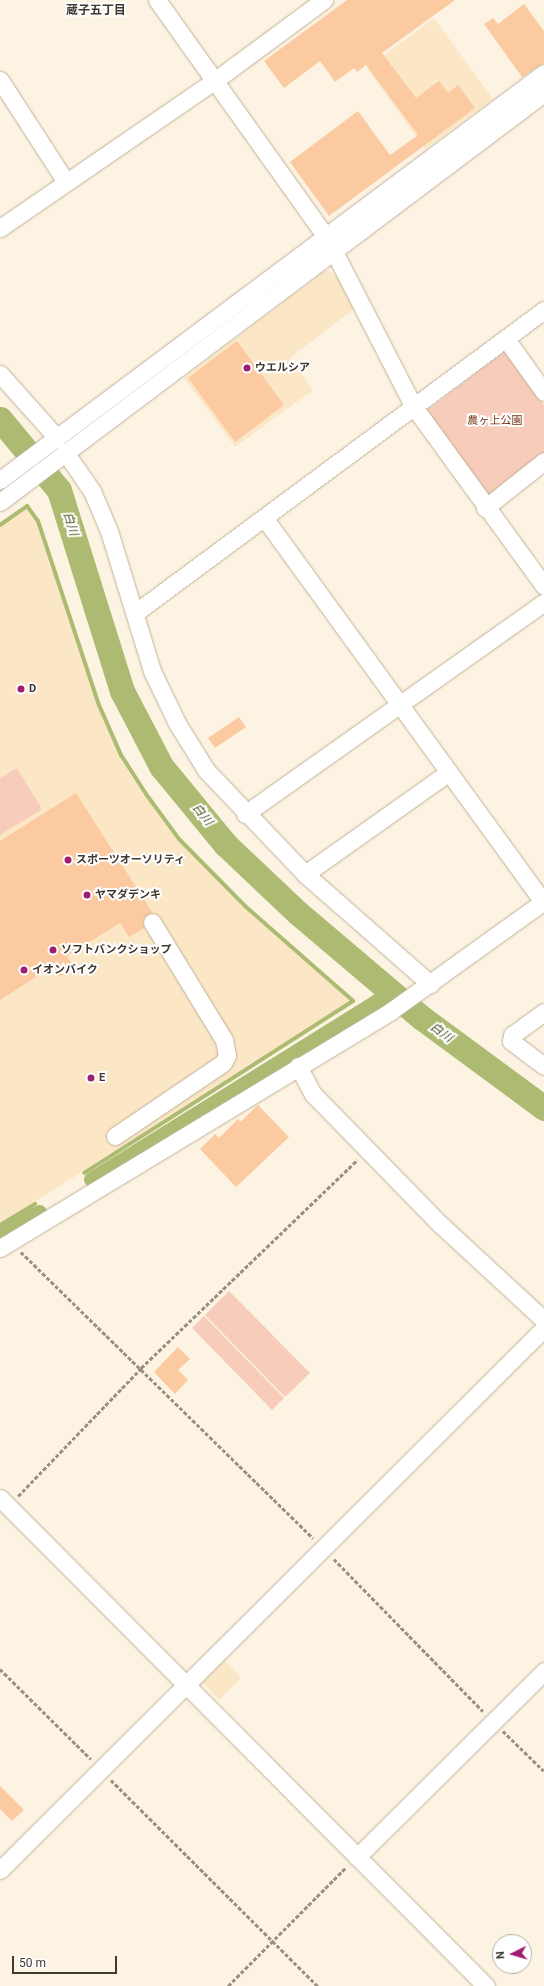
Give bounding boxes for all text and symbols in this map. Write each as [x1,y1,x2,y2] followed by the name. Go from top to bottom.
[66,4,126,18] district label: 蔵子五丁目
[255,361,310,375] place label: ウエルシア
[242,363,252,373] marker: ウエルシア
[468,414,522,428] park label: 農ヶ上公園
[60,510,80,538] water label: 白川
[29,682,36,696] place label: D
[16,684,26,694] marker: D
[189,801,215,829] water label: 白川
[76,853,186,867] place label: スポーツオーソリティ
[63,855,73,865] marker: スポーツオーソリティ
[95,888,161,902] place label: ヤマダデンキ
[82,890,92,900] marker: ヤマダデンキ
[61,943,171,957] place label: ソフトバンクショップ
[48,945,58,955] marker: ソフトバンクショップ
[32,963,98,977] place label: イオンバイク
[19,965,29,975] marker: イオンバイク
[427,1020,455,1046] water label: 白川
[99,1071,105,1085] place label: E
[86,1073,96,1083] marker: E
[492,1934,532,1974] north arrow
[14,1948,119,1974] scale bar
[494,1951,507,1959] text: N
[19,1956,46,1970] text: 50 m

